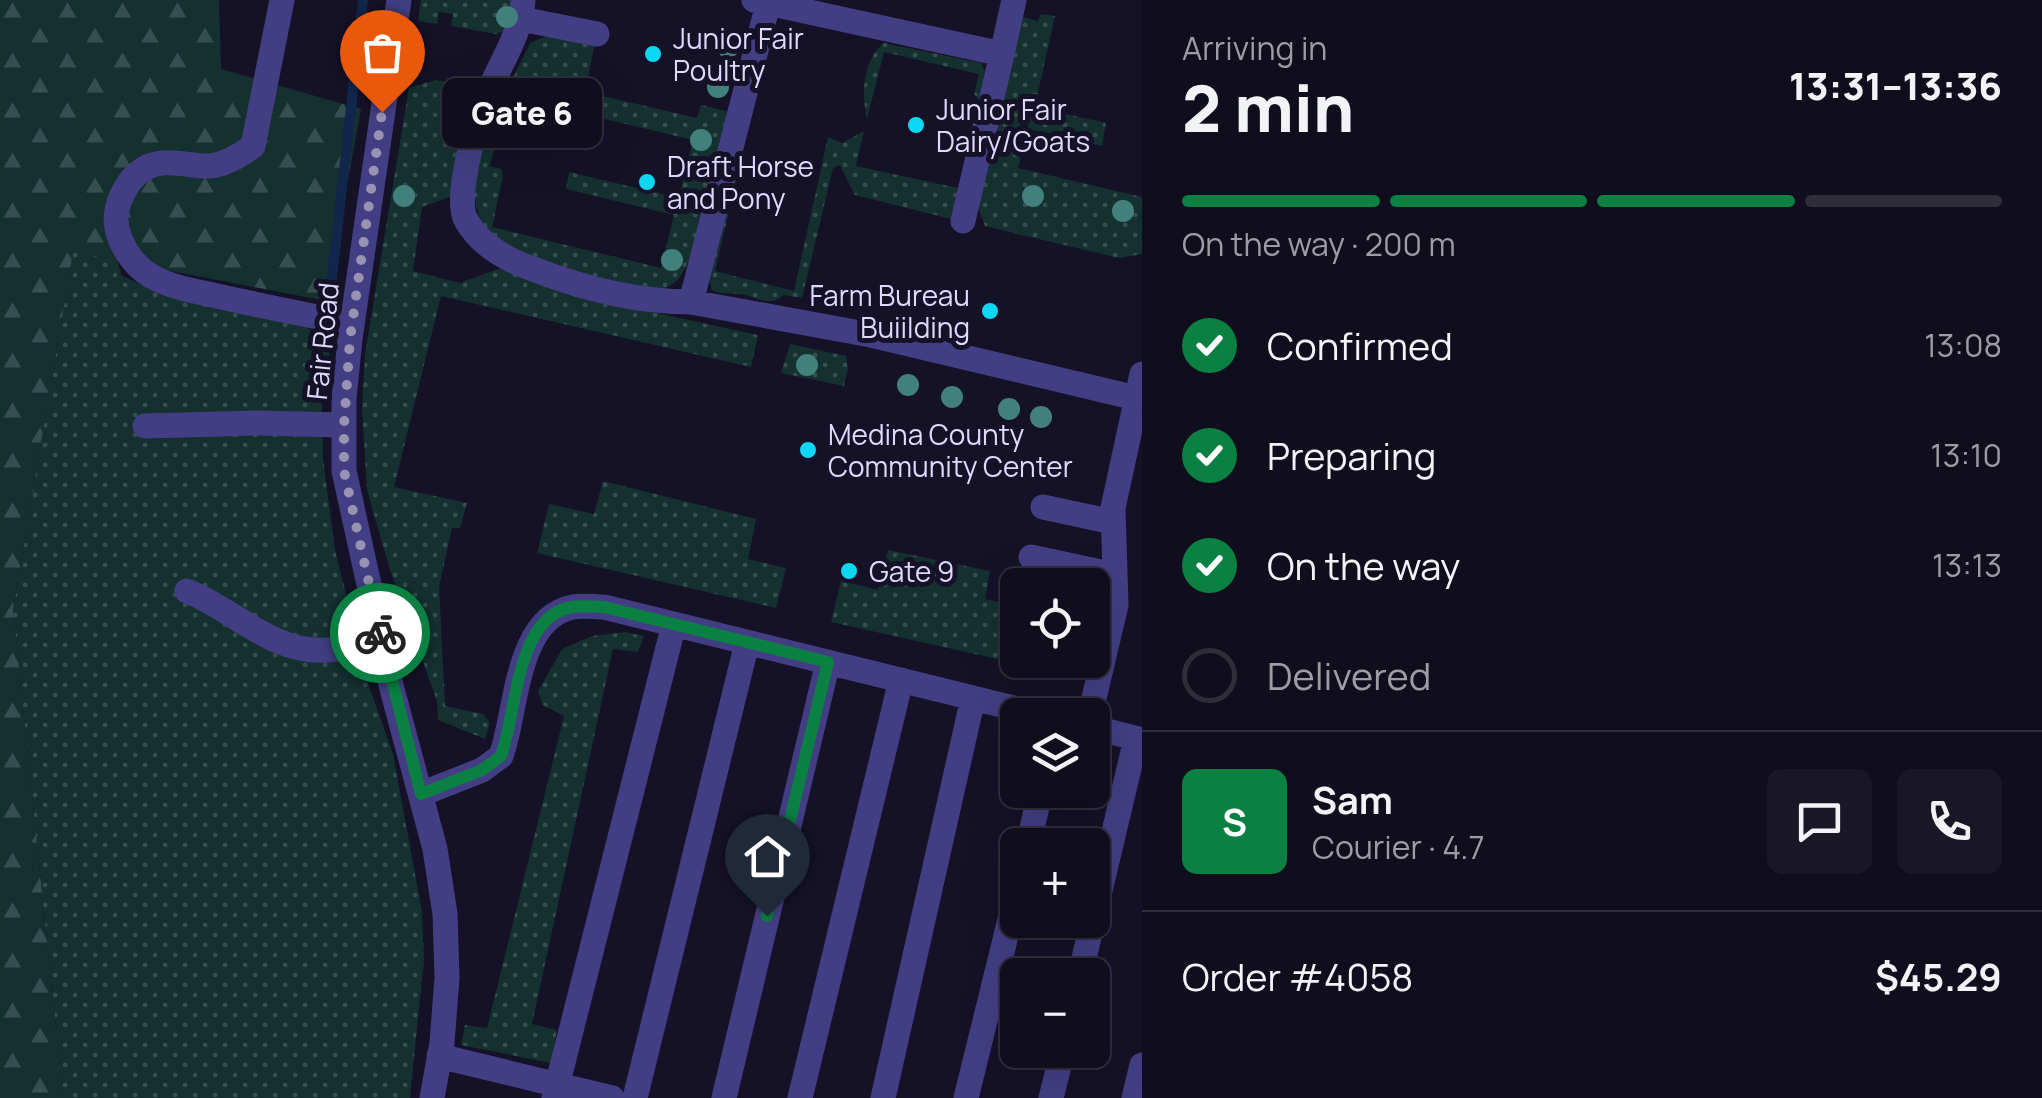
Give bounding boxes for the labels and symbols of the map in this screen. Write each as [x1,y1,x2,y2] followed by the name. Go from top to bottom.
[340,10,425,113] pin
[673,19,804,89] place label: Junior Fair Poultry
[642,43,664,65] marker: Junior Fair Poultry
[442,77,602,147] callout: Gate 6
[936,90,1090,160] place label: Junior Fair Dairy/Goats
[905,114,927,136] marker: Junior Fair Dairy/Goats
[667,147,814,217] place label: Draft Horse and Pony
[636,171,658,193] marker: Draft Horse and Pony
[810,276,970,346] place label: Farm Bureau Buiilding
[297,280,347,402] street label: Fair Road
[979,300,1001,322] marker: Farm Bureau Buiilding
[828,415,1073,485] place label: Medina County Community Center
[797,439,819,461] marker: Medina County Community Center
[869,552,954,590] place label: Gate 9
[838,560,860,582] marker: Gate 9
[330,583,430,683] courier
[725,814,810,917] pin

